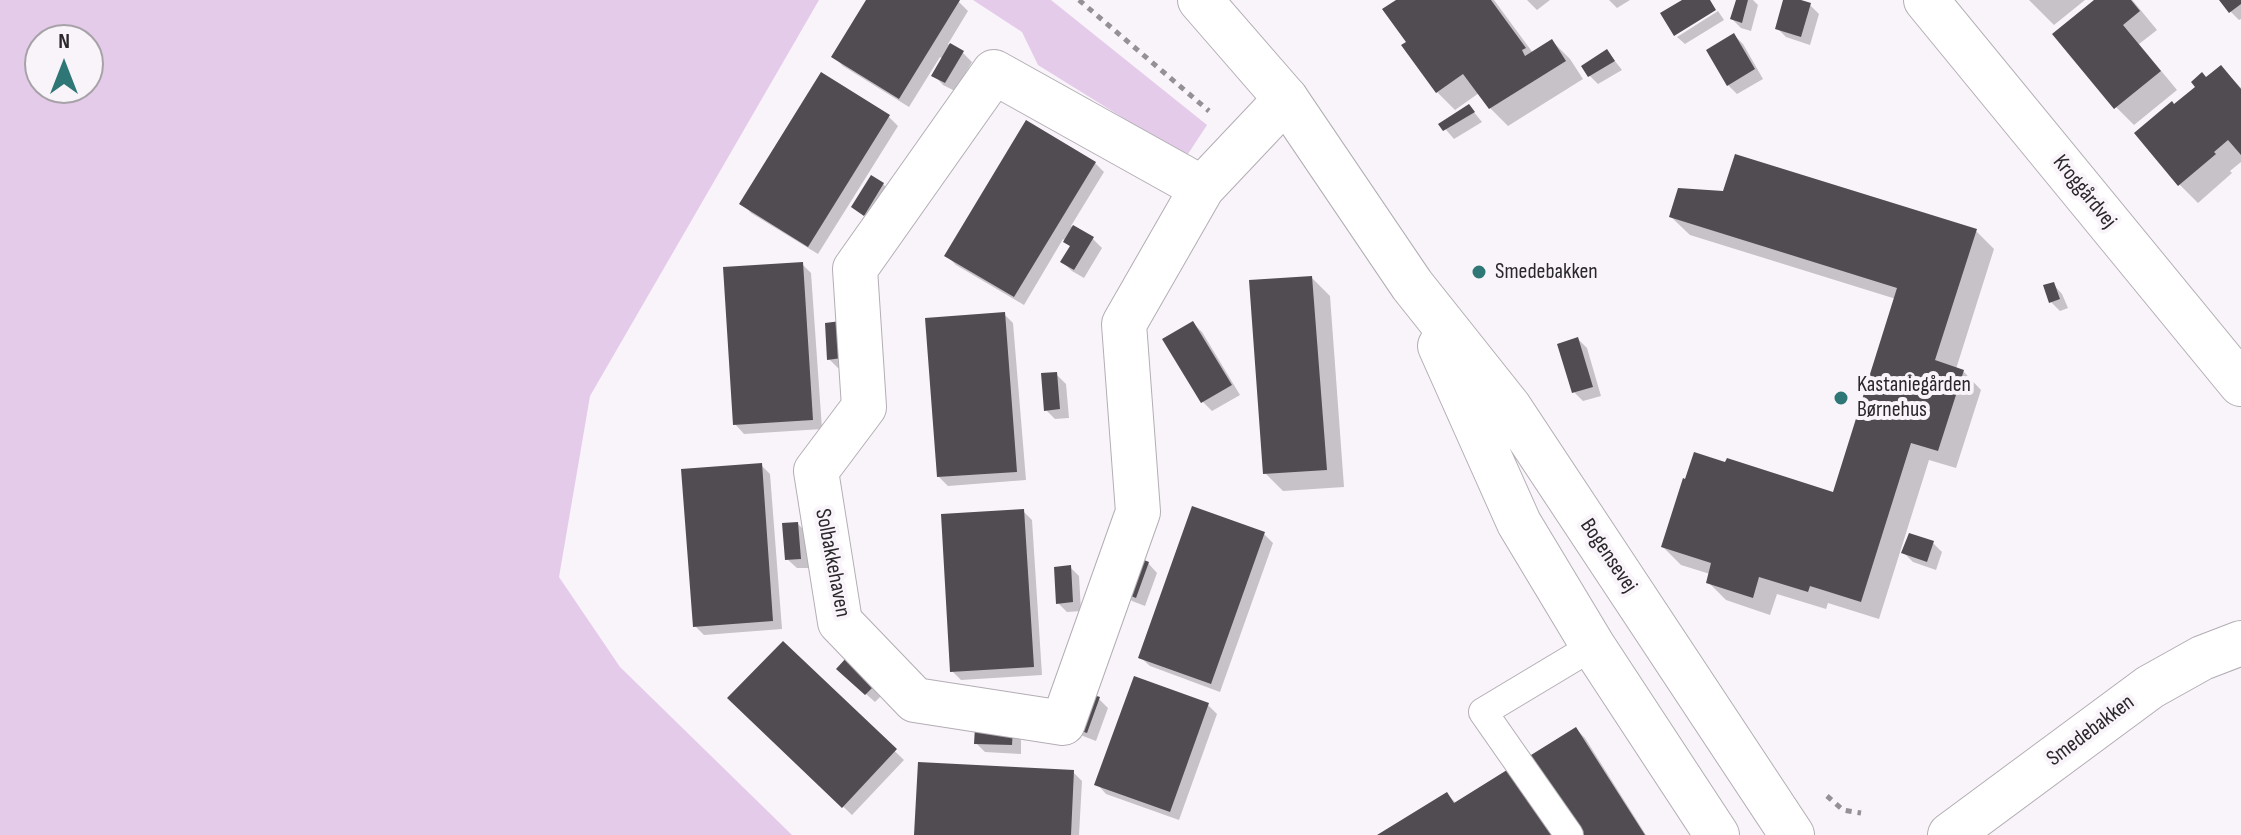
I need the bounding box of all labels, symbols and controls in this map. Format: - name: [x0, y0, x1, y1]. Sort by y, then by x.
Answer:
- north arrow: [24, 24, 104, 104]
- text: N: [58, 28, 70, 55]
- street label: Kroggårdvej: [2046, 150, 2122, 234]
- place label: Smedebakken: [1495, 259, 1598, 285]
- marker: Smedebakken: [1470, 263, 1488, 281]
- place label: Kastaniegården Børnehus: [1857, 372, 1971, 424]
- marker: Kastaniegården Børnehus: [1832, 389, 1850, 407]
- street label: Solbakkehaven: [809, 507, 855, 619]
- street label: Bogensevej: [1574, 514, 1642, 598]
- street label: Smedebakken: [2042, 690, 2140, 772]

